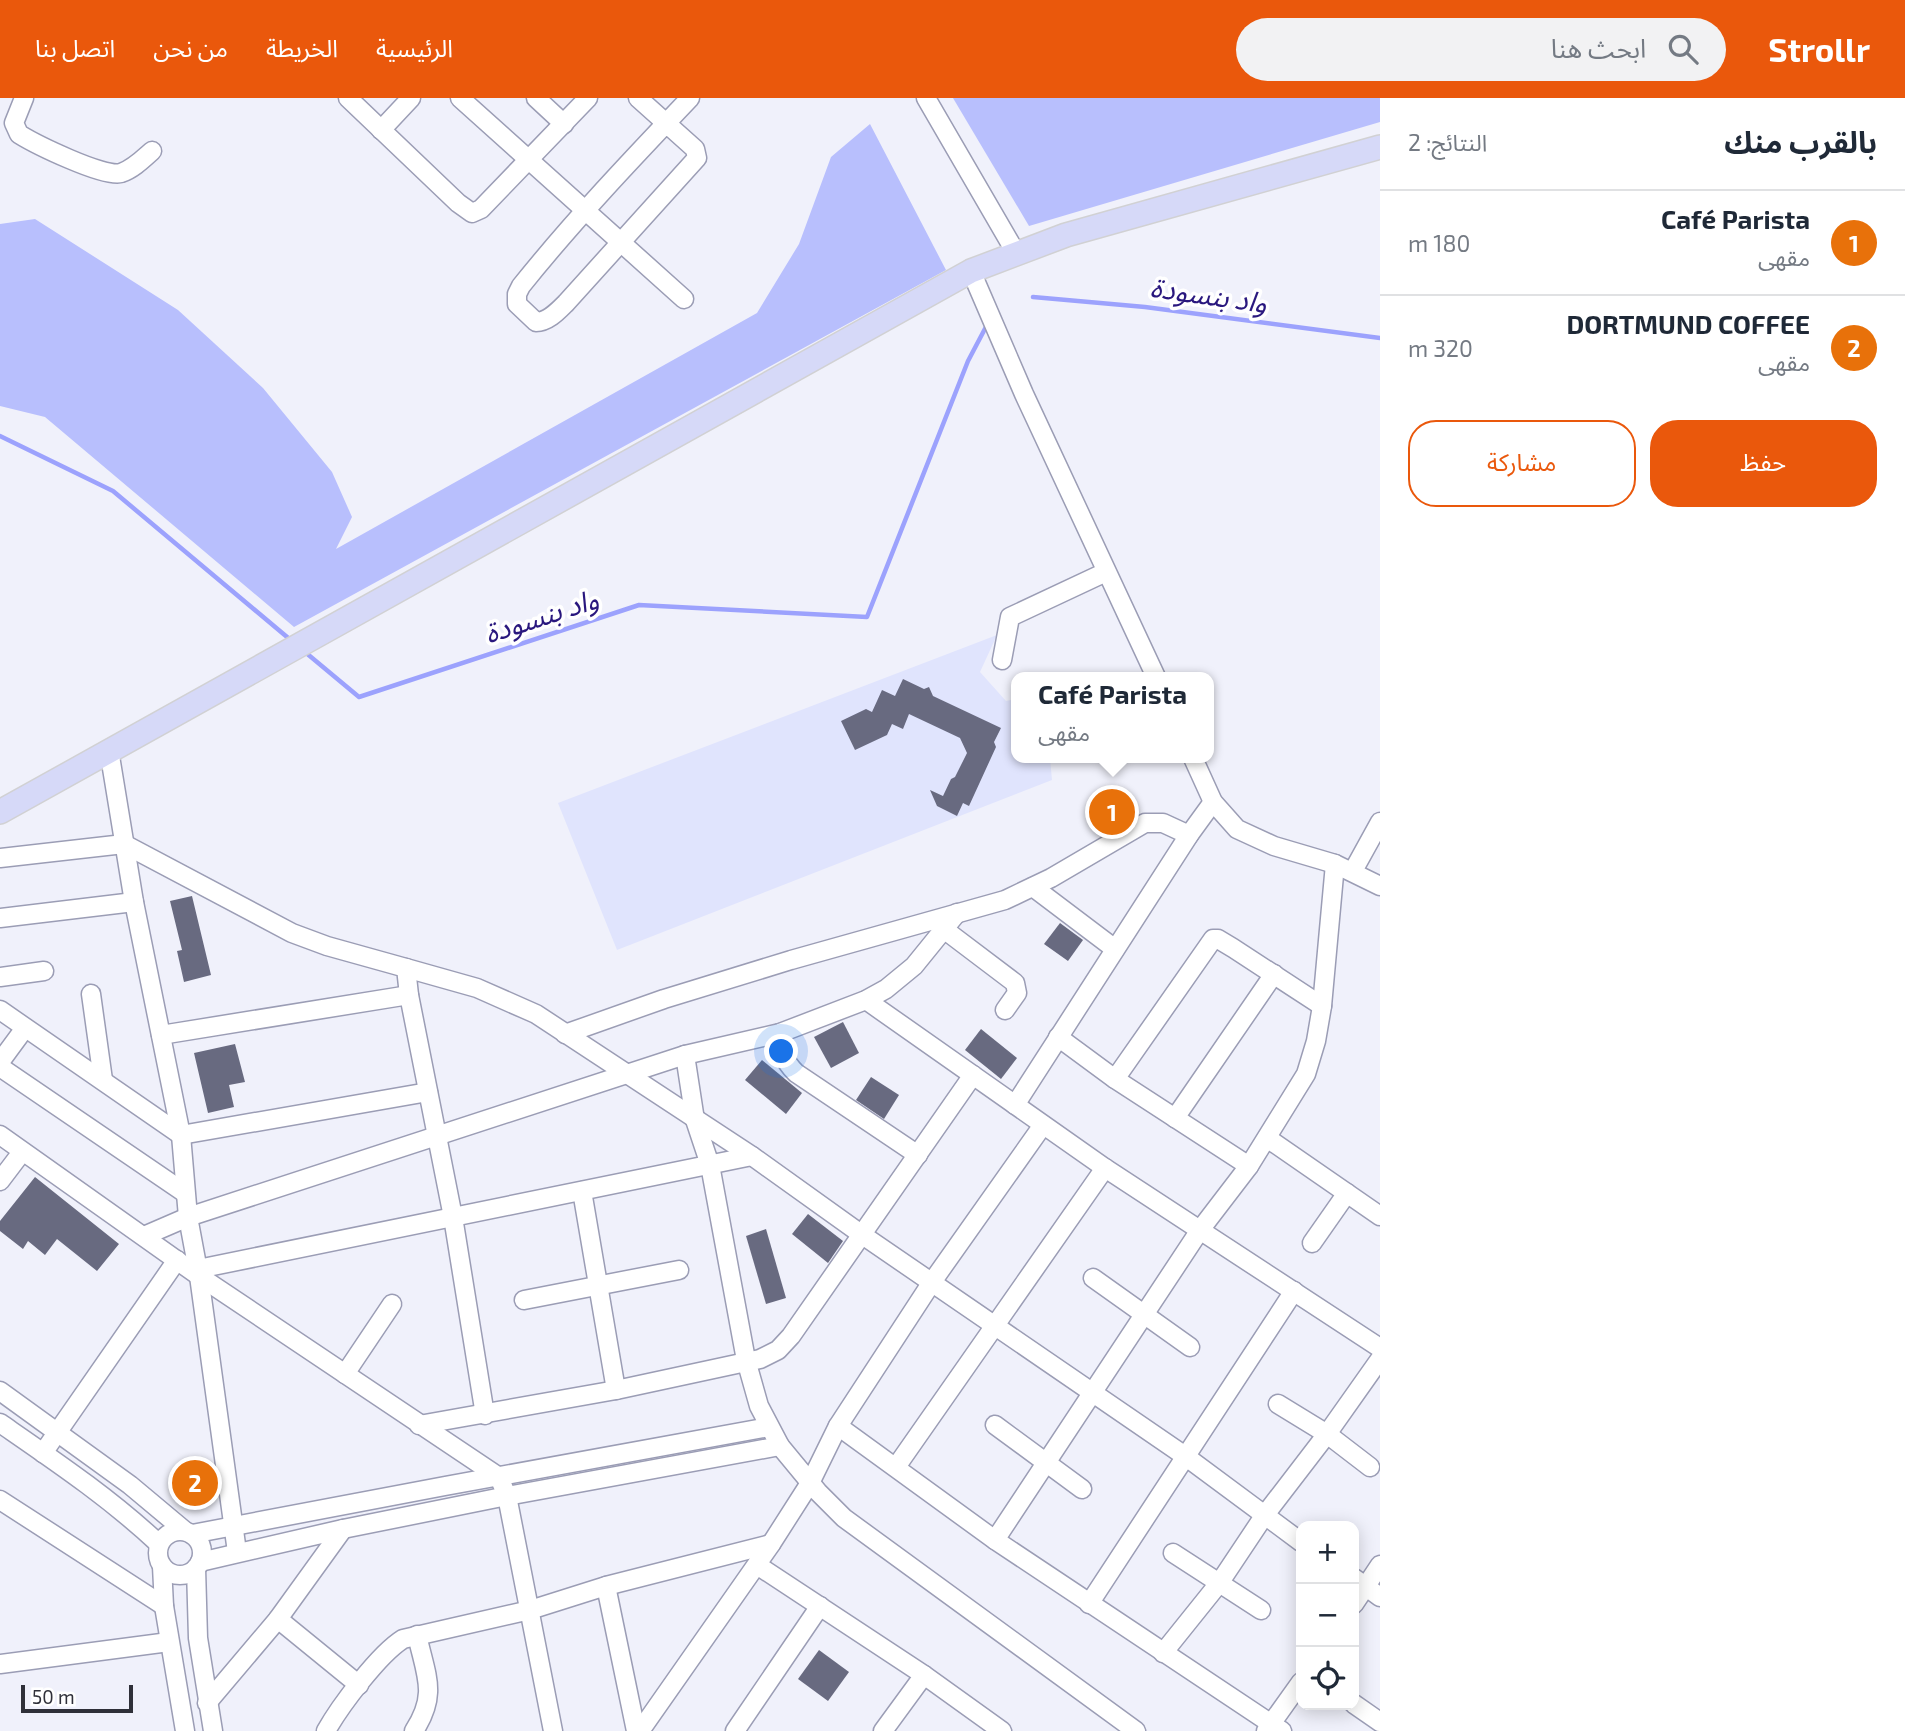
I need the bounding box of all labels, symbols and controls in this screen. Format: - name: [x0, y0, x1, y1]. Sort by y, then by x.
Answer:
- search box: [1236, 18, 1726, 81]
- text: Strollr: [1768, 29, 1870, 69]
- icon: search: [1664, 30, 1702, 68]
- text: ابحث هنا: [1551, 32, 1646, 63]
- text: اتصل بنا: [35, 33, 115, 62]
- text: من نحن: [153, 33, 228, 62]
- text: الخريطة: [266, 33, 338, 62]
- text: الرئيسية: [376, 33, 453, 62]
- text: بالقرب منك: [1724, 123, 1877, 159]
- text: النتائج: 2: [1408, 128, 1487, 156]
- text: Café Parista: [1661, 203, 1810, 234]
- text: 180 m: [1408, 229, 1470, 257]
- text: 1: [1849, 229, 1859, 257]
- text: مقهى: [1758, 243, 1810, 271]
- water label: واد بنسودة: [1148, 269, 1270, 320]
- text: DORTMUND COFFEE: [1566, 308, 1810, 339]
- text: 320 m: [1408, 334, 1473, 362]
- text: 2: [1847, 334, 1861, 362]
- text: مقهى: [1758, 348, 1810, 376]
- button: مشاركة: [1408, 420, 1636, 507]
- button: حفظ: [1650, 420, 1877, 507]
- water label: واد بنسودة: [480, 581, 603, 650]
- popup: [1011, 672, 1214, 763]
- text: Café Parista: [1038, 678, 1187, 709]
- text: مقهى: [1038, 718, 1090, 746]
- pin: 1: [1089, 786, 1135, 838]
- your location: [764, 1034, 798, 1068]
- pin: 2: [172, 1457, 218, 1509]
- map controls: [1296, 1521, 1359, 1710]
- button: +: [1296, 1521, 1359, 1584]
- button: −: [1296, 1584, 1359, 1647]
- button: locate: [1296, 1647, 1359, 1710]
- scale bar: [21, 1682, 133, 1714]
- text: 50 m: [32, 1685, 75, 1708]

